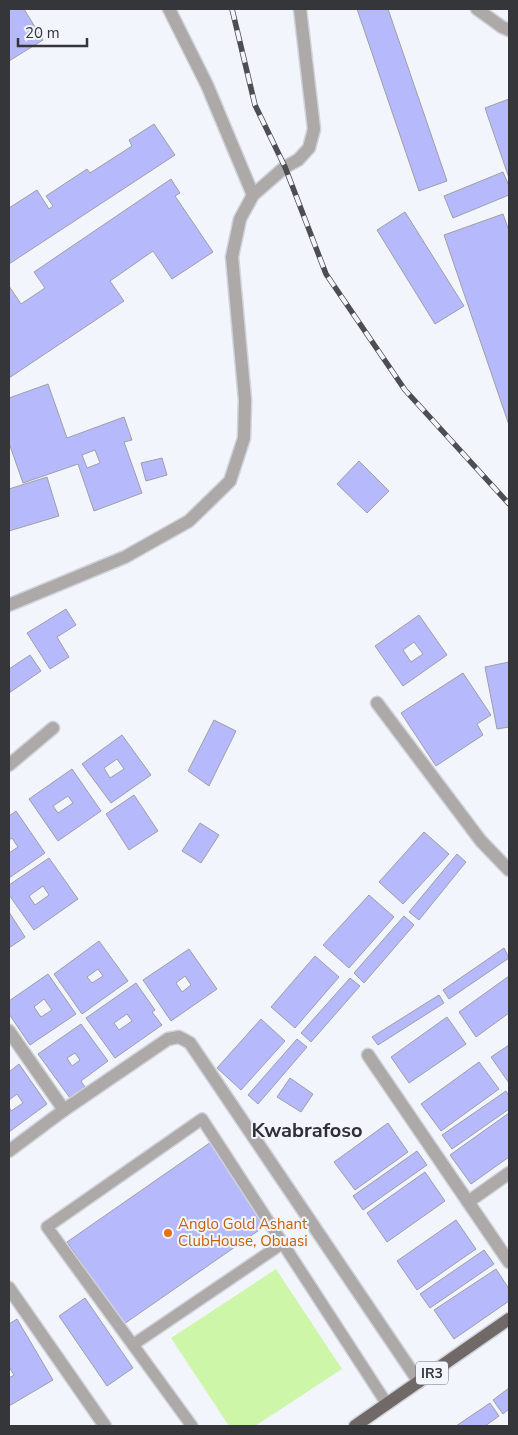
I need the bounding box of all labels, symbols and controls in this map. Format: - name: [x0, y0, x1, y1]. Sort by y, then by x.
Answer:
- scale bar: [18, 15, 86, 47]
- text: 20 m: [25, 23, 60, 43]
- district label: Kwabrafoso: [252, 1117, 362, 1144]
- place label: Anglo Gold Ashant ClubHouse, Obuasi: [178, 1214, 308, 1251]
- marker: Anglo Gold Ashant ClubHouse, Obuasi: [162, 1227, 174, 1239]
- road number: IR3: [416, 1362, 448, 1385]

